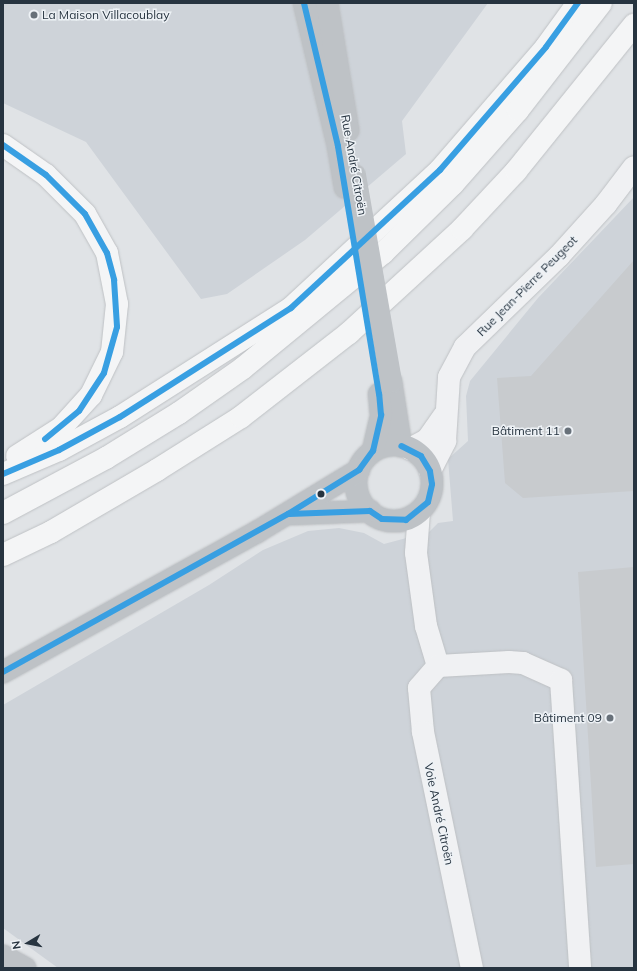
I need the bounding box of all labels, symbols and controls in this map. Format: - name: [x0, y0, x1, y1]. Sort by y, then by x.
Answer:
- place label: La Maison Villacoublay: [42, 8, 169, 22]
- marker: La Maison Villacoublay: [29, 10, 39, 20]
- street label: Rue André Citroën: [338, 114, 370, 216]
- street label: Rue Jean-Pierre Peugeot: [474, 233, 580, 339]
- place label: Bâtiment 11: [492, 424, 560, 438]
- marker: Bâtiment 11: [563, 426, 573, 436]
- unlabelled marker: [316, 489, 326, 499]
- place label: Bâtiment 09: [534, 711, 602, 725]
- marker: Bâtiment 09: [605, 713, 615, 723]
- street label: Voie André Citroën: [421, 762, 457, 866]
- north arrow: [8, 923, 48, 963]
- text: N: [9, 940, 24, 950]

